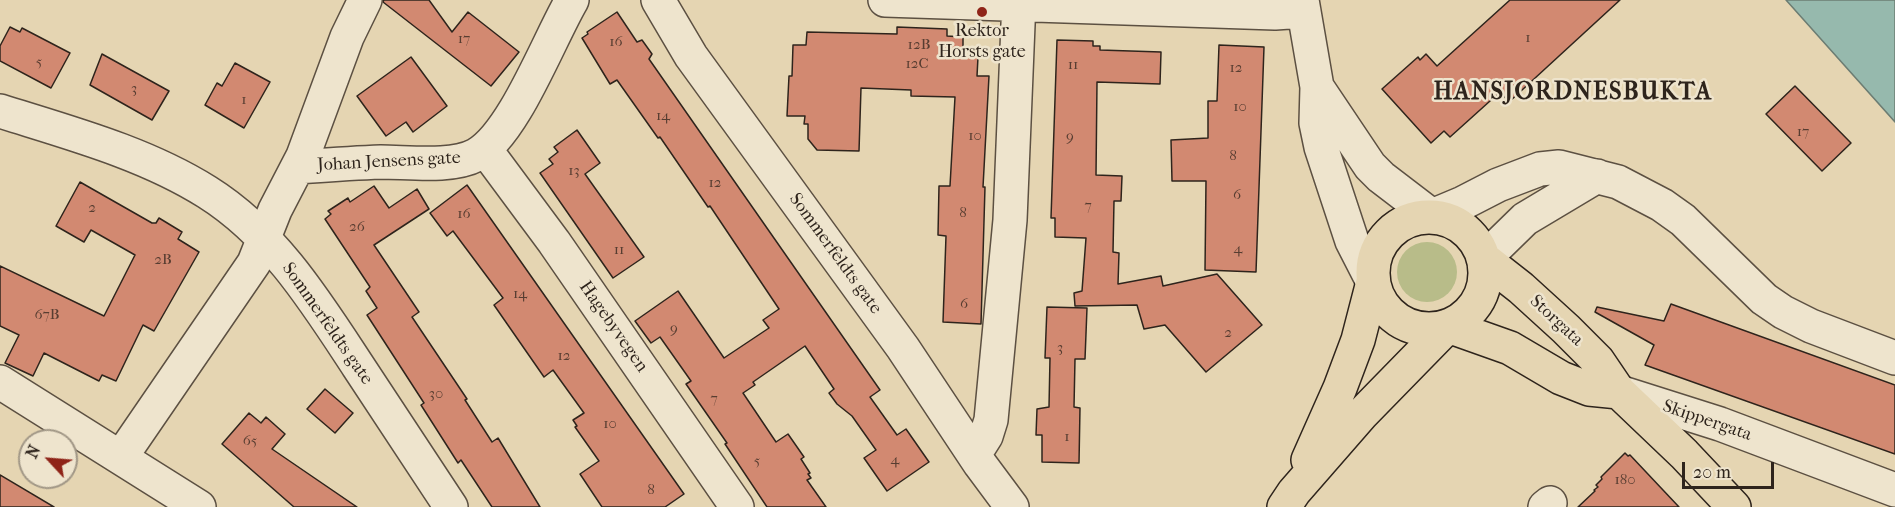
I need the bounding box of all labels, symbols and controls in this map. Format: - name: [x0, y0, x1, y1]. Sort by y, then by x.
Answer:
- marker: Rektor Horsts gate: [975, 5, 989, 19]
- place label: Rektor Horsts gate: [938, 21, 1026, 63]
- house number: 1: [1525, 29, 1531, 47]
- house number: 17: [458, 30, 470, 48]
- house number: 16: [609, 33, 623, 51]
- house number: 12B: [908, 36, 930, 54]
- house number: 5: [36, 53, 42, 71]
- house number: 12C: [905, 55, 929, 73]
- house number: 11: [1068, 56, 1078, 74]
- house number: 12: [1229, 59, 1243, 77]
- district label: HANSJORDNESBUKTA: [1433, 79, 1713, 107]
- house number: 3: [131, 80, 137, 98]
- house number: 1: [241, 91, 247, 109]
- house number: 10: [1233, 98, 1247, 116]
- house number: 14: [656, 107, 670, 125]
- house number: 17: [1797, 123, 1809, 141]
- house number: 10: [968, 127, 982, 145]
- house number: 9: [1066, 128, 1074, 146]
- street label: Johan Jensens gate: [317, 147, 461, 177]
- house number: 8: [1229, 147, 1237, 165]
- house number: 13: [568, 162, 580, 180]
- house number: 12: [708, 174, 722, 192]
- house number: 6: [1233, 186, 1241, 204]
- street label: Sommerfeldts gate: [784, 189, 886, 319]
- house number: 7: [1084, 197, 1092, 215]
- house number: 2: [88, 199, 96, 217]
- house number: 8: [959, 204, 967, 222]
- house number: 16: [457, 205, 471, 223]
- house number: 26: [349, 218, 365, 236]
- house number: 4: [1234, 240, 1242, 258]
- house number: 11: [614, 241, 624, 259]
- house number: 2B: [154, 251, 172, 269]
- street label: Sommerfeldts gate: [277, 259, 377, 389]
- street label: Hagebyvegen: [574, 277, 652, 377]
- house number: 14: [513, 285, 527, 303]
- street label: Storgata: [1525, 291, 1587, 351]
- house number: 6: [960, 295, 968, 313]
- house number: 67B: [34, 306, 60, 324]
- house number: 9: [670, 320, 678, 338]
- house number: 2: [1224, 324, 1232, 342]
- house number: 3: [1057, 339, 1063, 357]
- house number: 12: [557, 347, 571, 365]
- house number: 30: [429, 385, 443, 403]
- house number: 7: [710, 390, 718, 408]
- street label: Skippergata: [1660, 396, 1754, 446]
- house number: 10: [603, 415, 617, 433]
- house number: 1: [1064, 428, 1070, 446]
- north arrow: [18, 429, 78, 489]
- house number: 65: [243, 432, 257, 450]
- text: N: [22, 442, 44, 461]
- scale bar: [1685, 450, 1776, 488]
- house number: 4: [891, 451, 899, 469]
- house number: 5: [754, 452, 760, 470]
- text: 20 m: [1693, 462, 1731, 483]
- house number: 180: [1614, 471, 1636, 489]
- house number: 8: [647, 481, 655, 499]

